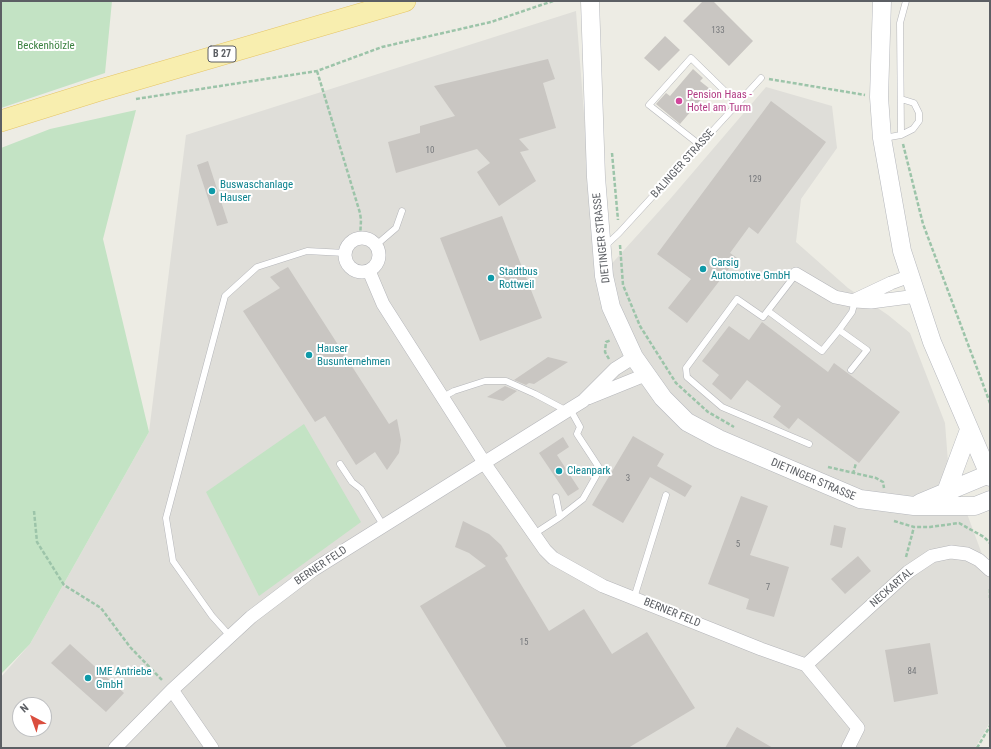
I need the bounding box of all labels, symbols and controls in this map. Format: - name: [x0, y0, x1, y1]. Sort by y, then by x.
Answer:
- house number: 133: [711, 26, 725, 36]
- park label: Beckenhölzle: [17, 39, 75, 53]
- road number: B 27: [208, 46, 236, 62]
- place label: Pension Haas - Hotel am Turm: [687, 88, 752, 114]
- marker: Pension Haas - Hotel am Turm: [674, 96, 684, 106]
- street label: BALINGER STRASSE: [649, 127, 717, 201]
- house number: 10: [426, 146, 434, 156]
- house number: 129: [748, 175, 762, 185]
- place label: Buswaschanlage Hauser: [220, 178, 293, 204]
- marker: Buswaschanlage Hauser: [207, 186, 217, 196]
- street label: DIETINGER STRASSE: [591, 192, 613, 284]
- place label: Carsig Automotive GmbH: [711, 256, 790, 282]
- marker: Carsig Automotive GmbH: [698, 264, 708, 274]
- place label: Stadtbus Rottweil: [499, 265, 538, 291]
- marker: Stadtbus Rottweil: [486, 273, 496, 283]
- place label: Hauser Busunternehmen: [317, 342, 390, 368]
- marker: Hauser Busunternehmen: [304, 350, 314, 360]
- street label: DIETINGER STRASSE: [769, 456, 857, 504]
- place label: Cleanpark: [567, 464, 611, 478]
- marker: Cleanpark: [554, 466, 564, 476]
- house number: 3: [626, 474, 630, 484]
- house number: 5: [736, 540, 740, 550]
- street label: BERNER FELD: [292, 544, 350, 588]
- street label: NECKARTAL: [868, 566, 916, 610]
- house number: 7: [766, 583, 770, 593]
- street label: BERNER FELD: [642, 596, 702, 630]
- house number: 15: [520, 638, 528, 648]
- place label: IME Antriebe GmbH: [96, 665, 152, 691]
- house number: 84: [908, 667, 916, 677]
- marker: IME Antriebe GmbH: [83, 673, 93, 683]
- north arrow: [12, 697, 52, 737]
- text: N: [18, 701, 31, 715]

